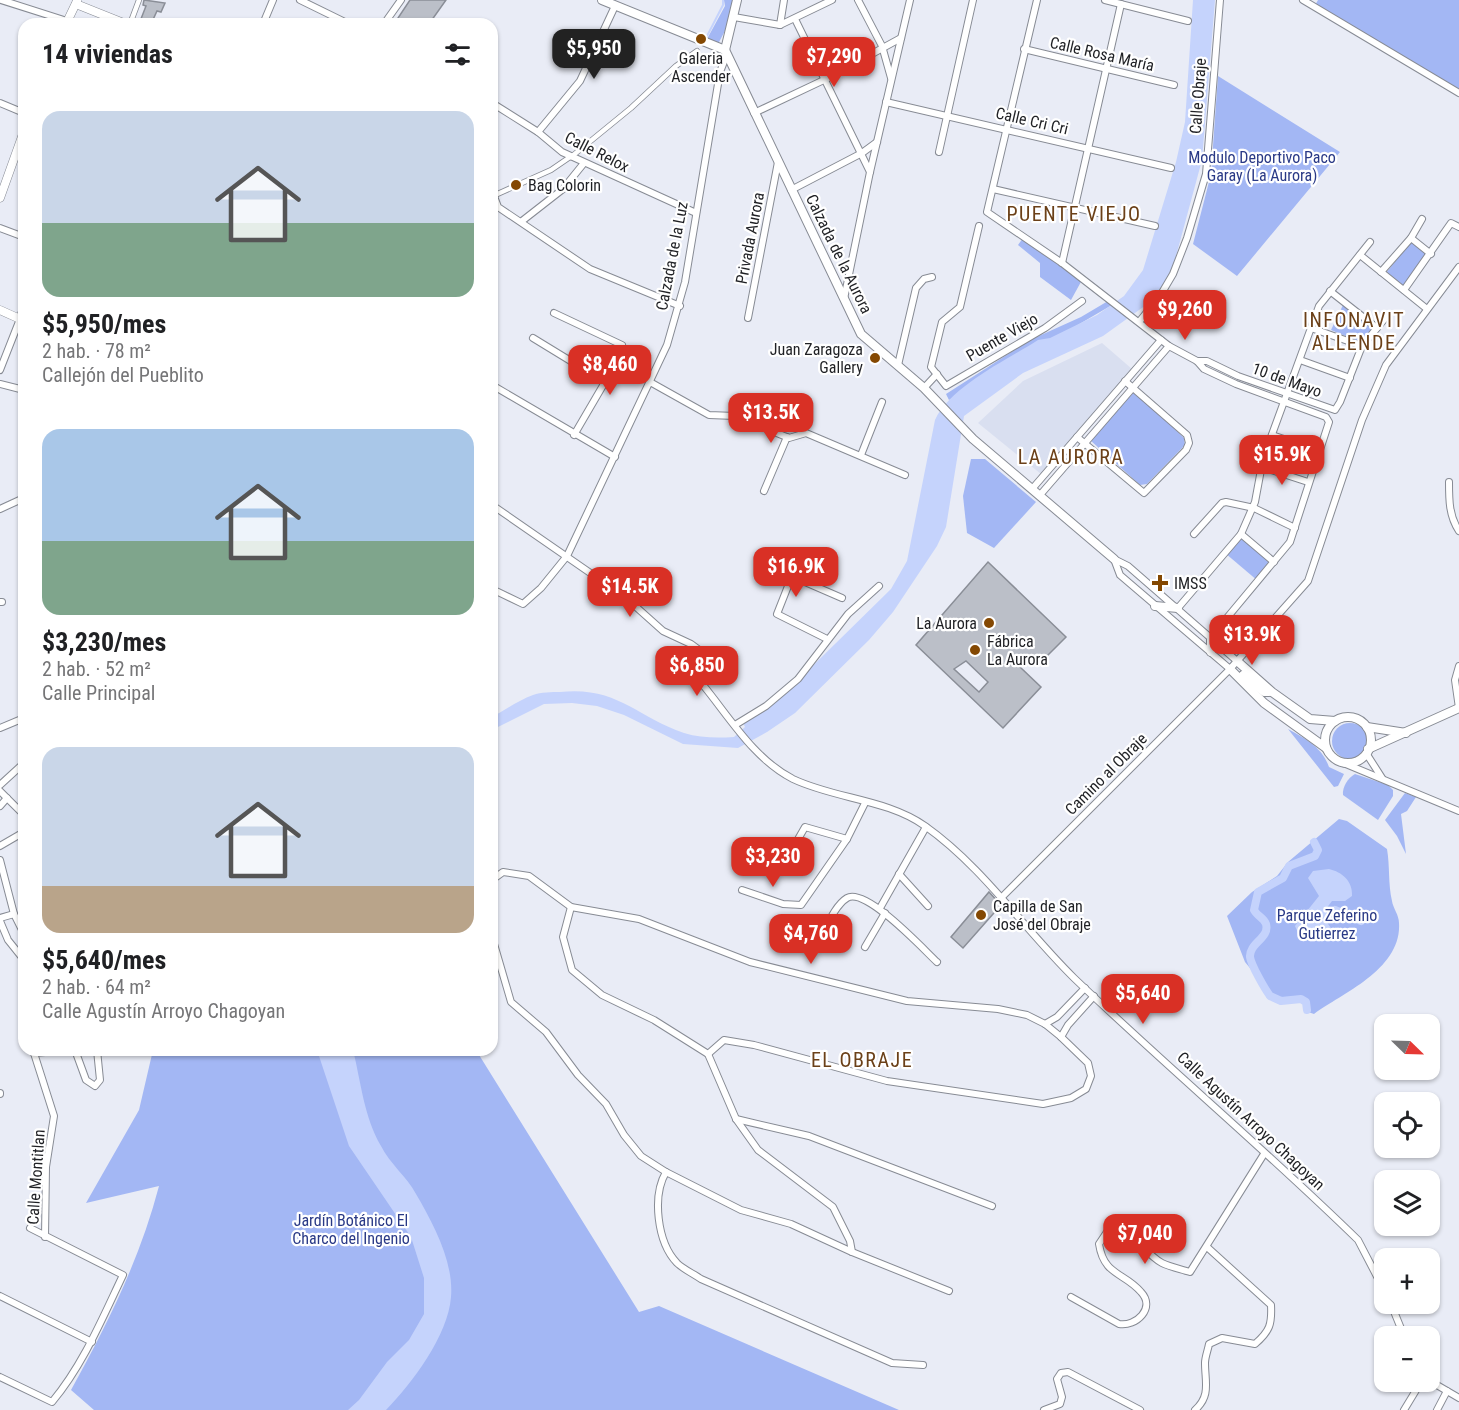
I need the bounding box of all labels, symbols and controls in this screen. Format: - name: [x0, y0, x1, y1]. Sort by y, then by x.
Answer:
- pin: $5,950: [545, 29, 643, 80]
- marker: Galeria Ascender: [694, 32, 708, 46]
- street label: Calle Rosa María: [1048, 33, 1156, 75]
- text: $5,950: [566, 36, 622, 60]
- pin: $7,290: [785, 37, 883, 88]
- icon: filters: [441, 38, 474, 71]
- text: 14 viviendas: [42, 39, 173, 69]
- text: $7,290: [806, 44, 862, 68]
- place label: Galeria Ascender: [671, 49, 731, 86]
- street label: Calle Obraje: [1186, 57, 1210, 135]
- street label: Calle Cri Cri: [994, 103, 1070, 139]
- street label: Calle Relox: [562, 128, 632, 176]
- park label: Modulo Deportivo Paco Garay (La Aurora): [1188, 148, 1336, 185]
- icon: home: [204, 150, 312, 258]
- place label: Bag Colorin: [528, 176, 601, 195]
- marker: Bag Colorin: [509, 178, 523, 192]
- street label: Privada Aurora: [732, 191, 768, 285]
- street label: Calzada de la Aurora: [802, 191, 876, 317]
- street label: Calzada de la Luz: [652, 200, 692, 312]
- district label: PUENTE VIEJO: [1006, 202, 1142, 226]
- pin: $9,260: [1136, 290, 1234, 341]
- text: $9,260: [1157, 297, 1213, 321]
- district label: INFONAVIT ALLENDE: [1303, 308, 1405, 355]
- text: $5,950/mes: [42, 309, 166, 339]
- street label: Puente Viejo: [963, 309, 1041, 365]
- text: 2 hab. · 78 m²: [42, 339, 151, 363]
- place label: Juan Zaragoza Gallery: [770, 340, 863, 377]
- pin: $8,460: [561, 345, 659, 396]
- marker: Juan Zaragoza Gallery: [868, 351, 882, 365]
- text: $8,460: [582, 352, 638, 376]
- street label: 10 de Mayo: [1250, 359, 1324, 401]
- text: Callejón del Pueblito: [42, 363, 204, 387]
- pin: $13.5K: [722, 393, 820, 444]
- text: $13.5K: [742, 400, 800, 424]
- pin: $15.9K: [1233, 435, 1331, 486]
- text: $15.9K: [1253, 442, 1311, 466]
- district label: LA AURORA: [1018, 445, 1124, 469]
- icon: home: [204, 468, 312, 576]
- pin: $16.9K: [747, 547, 845, 598]
- text: $16.9K: [767, 554, 825, 578]
- pin: $14.5K: [581, 567, 679, 618]
- text: $14.5K: [601, 574, 659, 598]
- marker: IMSS: [1151, 574, 1169, 592]
- place label: IMSS: [1174, 574, 1207, 593]
- place label: La Aurora: [916, 614, 977, 633]
- pin: $13.9K: [1203, 615, 1301, 666]
- marker: La Aurora: [982, 616, 996, 630]
- text: $13.9K: [1223, 622, 1281, 646]
- text: $3,230/mes: [42, 627, 166, 657]
- place label: Fábrica La Aurora: [987, 632, 1048, 669]
- marker: Fábrica La Aurora: [968, 643, 982, 657]
- pin: $6,850: [648, 646, 746, 697]
- text: $6,850: [669, 653, 725, 677]
- text: 2 hab. · 52 m²: [42, 657, 151, 681]
- text: Calle Principal: [42, 681, 155, 705]
- street label: Camino al Obraje: [1061, 729, 1151, 819]
- icon: home: [204, 786, 312, 894]
- pin: $3,230: [724, 837, 822, 888]
- text: $3,230: [745, 844, 801, 868]
- place label: Capilla de San José del Obraje: [993, 897, 1091, 934]
- park label: Parque Zeferino Gutierrez: [1277, 906, 1377, 943]
- marker: Capilla de San José del Obraje: [974, 908, 988, 922]
- pin: $4,760: [762, 914, 860, 965]
- text: $4,760: [783, 921, 839, 945]
- text: $5,640/mes: [42, 945, 166, 975]
- pin: $5,640: [1094, 974, 1192, 1025]
- text: 2 hab. · 64 m²: [42, 975, 151, 999]
- text: $5,640: [1115, 981, 1171, 1005]
- text: Calle Agustín Arroyo Chagoyan: [42, 999, 285, 1023]
- north arrow: [1374, 1014, 1440, 1080]
- map controls: [1374, 1014, 1440, 1392]
- district label: EL OBRAJE: [811, 1048, 913, 1072]
- street label: Calle Agustín Arroyo Chagoyan: [1173, 1048, 1329, 1194]
- button: locate: [1374, 1092, 1440, 1158]
- street label: Calle Montitlan: [23, 1129, 49, 1225]
- button: layers: [1374, 1170, 1440, 1236]
- park label: Jardín Botánico El Charco del Ingenio: [292, 1211, 410, 1248]
- pin: $7,040: [1096, 1214, 1194, 1265]
- text: $7,040: [1117, 1221, 1173, 1245]
- button: +: [1374, 1248, 1440, 1314]
- button: −: [1374, 1326, 1440, 1392]

